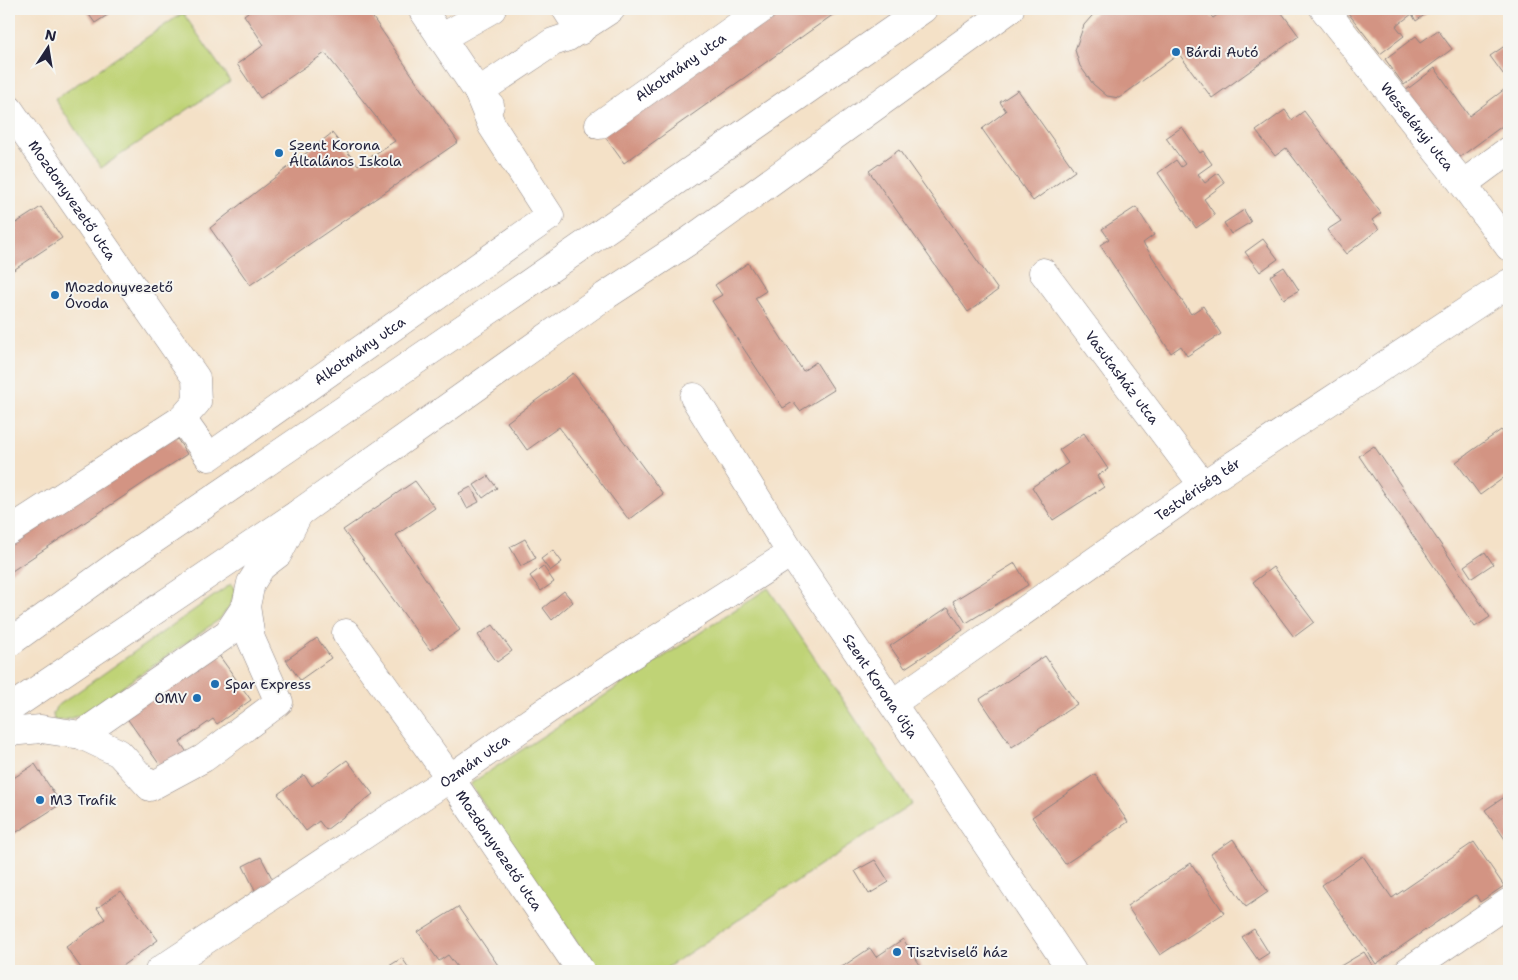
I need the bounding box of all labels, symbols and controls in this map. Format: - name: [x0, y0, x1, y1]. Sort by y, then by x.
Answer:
- north arrow: [22, 22, 72, 72]
- text: N: [43, 25, 58, 45]
- street label: Alkotmány utca: [632, 28, 730, 105]
- place label: Bárdi Autó: [1186, 43, 1258, 61]
- marker: Bárdi Autó: [1170, 46, 1182, 58]
- street label: Wesselényi utca: [1377, 79, 1458, 175]
- place label: Szent Korona Általános Iskola: [289, 136, 402, 170]
- street label: Mozdonyvezető utca: [24, 137, 120, 264]
- marker: Szent Korona Általános Iskola: [273, 147, 285, 159]
- place label: Mozdonyvezető Óvoda: [65, 278, 173, 312]
- marker: Mozdonyvezető Óvoda: [49, 289, 61, 301]
- street label: Alkotmány utca: [311, 312, 409, 389]
- street label: Vasutasház utca: [1081, 327, 1163, 428]
- street label: Testvériség tér: [1151, 454, 1244, 525]
- street label: Szent Korona útja: [839, 630, 922, 742]
- place label: Spar Express: [225, 675, 311, 693]
- marker: Spar Express: [209, 678, 221, 690]
- place label: OMV: [154, 689, 188, 707]
- marker: OMV: [191, 692, 203, 704]
- street label: Ozmán utca: [436, 730, 513, 791]
- street label: Mozdonyvezető utca: [452, 787, 547, 914]
- place label: M3 Trafik: [50, 791, 116, 809]
- marker: M3 Trafik: [34, 794, 46, 806]
- place label: Tisztviselő ház: [907, 943, 1008, 961]
- marker: Tisztviselő ház: [891, 946, 903, 958]

